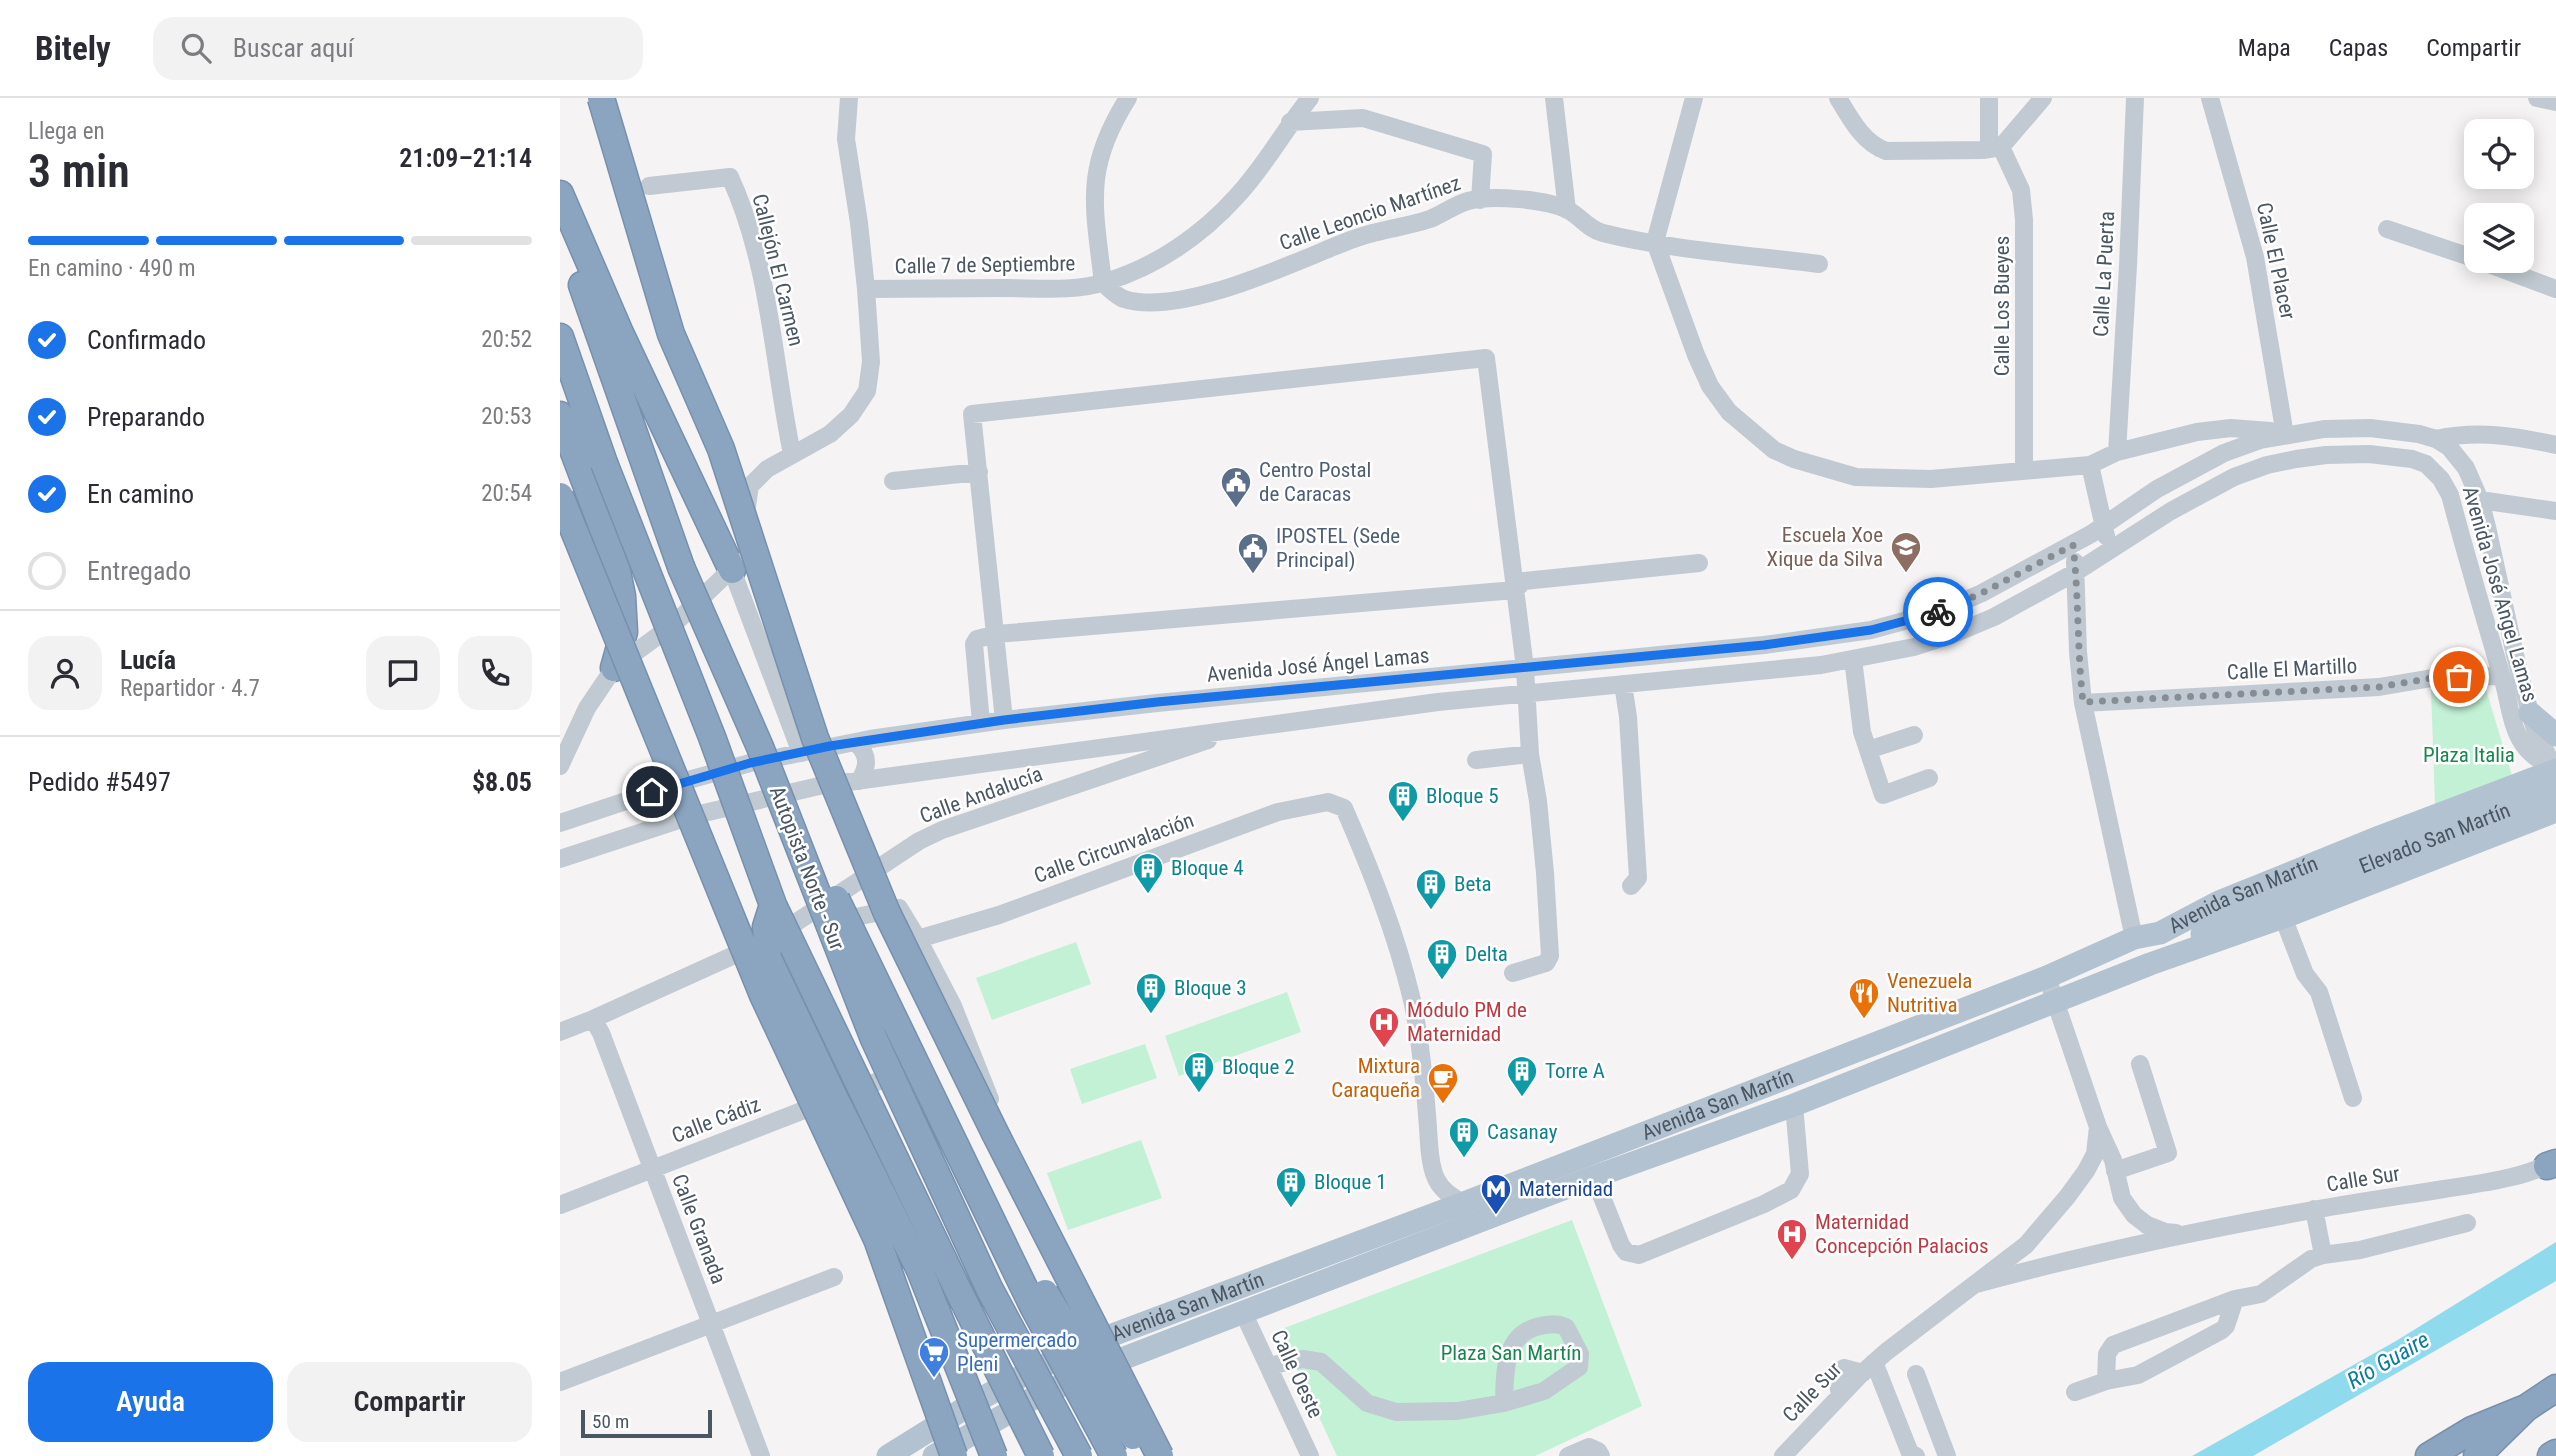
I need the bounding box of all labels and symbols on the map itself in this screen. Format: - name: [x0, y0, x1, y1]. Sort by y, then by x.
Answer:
- street label: Calle Leoncio Martínez: [1276, 171, 1464, 255]
- street label: Callejón El Carmen: [747, 191, 809, 349]
- street label: Calle El Placer: [2252, 200, 2300, 322]
- street label: Calle La Puerta: [2089, 210, 2119, 338]
- street label: Calle Los Bueyes: [1990, 236, 2014, 376]
- street label: Calle 7 de Septiembre: [894, 251, 1076, 279]
- place label: Centro Postal de Caracas: [1259, 458, 1371, 506]
- public building icon: Centro Postal de Caracas: [1219, 465, 1253, 509]
- street label: Avenida José Angel Lamas: [2458, 483, 2542, 705]
- place label: Escuela Xoe Xique da Silva: [1767, 523, 1883, 571]
- place label: IPOSTEL (Sede Principal): [1276, 524, 1400, 572]
- school or university icon: Escuela Xoe Xique da Silva: [1889, 530, 1923, 574]
- public building icon: IPOSTEL (Sede Principal): [1236, 531, 1270, 575]
- courier: [1903, 577, 1973, 647]
- street label: Avenida José Ángel Lamas: [1206, 643, 1430, 687]
- pin: [2429, 647, 2489, 707]
- street label: Calle El Martillo: [2226, 654, 2358, 684]
- park label: Plaza Italia: [2423, 743, 2515, 767]
- pin: [622, 762, 682, 822]
- street label: Calle Andalucía: [916, 762, 1046, 828]
- building icon: Bloque 5: [1386, 779, 1420, 823]
- street label: Autopista Norte - Sur: [765, 783, 849, 953]
- place label: Bloque 5: [1426, 784, 1499, 808]
- street label: Elevado San Martín: [2356, 798, 2514, 878]
- street label: Calle Circunvalación: [1031, 808, 1197, 888]
- building icon: Bloque 4: [1131, 851, 1165, 895]
- street label: Avenida San Martín: [2165, 851, 2321, 938]
- place label: Bloque 4: [1171, 856, 1244, 880]
- building icon: Beta: [1414, 867, 1448, 911]
- place label: Beta: [1454, 872, 1492, 896]
- building icon: Delta: [1425, 937, 1459, 981]
- place label: Delta: [1465, 942, 1508, 966]
- place label: Venezuela Nutritiva: [1887, 969, 1972, 1017]
- building icon: Bloque 3: [1134, 971, 1168, 1015]
- place label: Bloque 3: [1174, 976, 1247, 1000]
- restaurant icon: Venezuela Nutritiva: [1847, 976, 1881, 1020]
- place label: Módulo PM de Maternidad: [1407, 998, 1527, 1046]
- hospital icon: Módulo PM de Maternidad: [1367, 1005, 1401, 1049]
- building icon: Bloque 2: [1182, 1050, 1216, 1094]
- place label: Mixtura Caraqueña: [1331, 1054, 1420, 1102]
- building icon: Torre A: [1505, 1054, 1539, 1098]
- place label: Bloque 2: [1222, 1055, 1295, 1079]
- place label: Torre A: [1545, 1059, 1605, 1083]
- cafe icon: Mixtura Caraqueña: [1426, 1061, 1460, 1105]
- street label: Avenida San Martín: [1638, 1064, 1797, 1145]
- street label: Calle Cádiz: [668, 1092, 764, 1148]
- building icon: Casanay: [1447, 1115, 1481, 1159]
- place label: Casanay: [1487, 1120, 1558, 1144]
- street label: Calle Sur: [2325, 1161, 2401, 1197]
- building icon: Bloque 1: [1274, 1165, 1308, 1209]
- place label: Bloque 1: [1314, 1170, 1387, 1194]
- street label: Calle Granada: [667, 1171, 731, 1287]
- metro station icon: Maternidad: [1479, 1172, 1513, 1216]
- place label: Maternidad: [1519, 1177, 1613, 1201]
- place label: Maternidad Concepción Palacios: [1815, 1210, 1989, 1258]
- hospital icon: Maternidad Concepción Palacios: [1775, 1217, 1809, 1261]
- street label: Avenida San Martín: [1108, 1267, 1267, 1346]
- street label: Calle Oeste: [1266, 1326, 1328, 1422]
- water label: Río Guaire: [2342, 1326, 2434, 1395]
- place label: Supermercado Pleni: [957, 1328, 1077, 1376]
- supermarket icon: Supermercado Pleni: [917, 1335, 951, 1379]
- park label: Plaza San Martín: [1441, 1341, 1581, 1365]
- street label: Calle Sur: [1778, 1357, 1846, 1427]
- scale bar: [581, 1407, 712, 1439]

